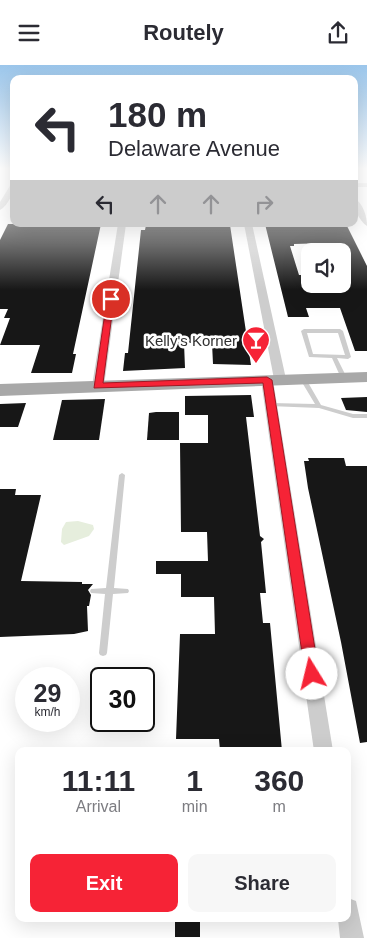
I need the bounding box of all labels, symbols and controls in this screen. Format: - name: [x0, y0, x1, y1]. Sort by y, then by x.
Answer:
- icon: menu: [15, 19, 43, 47]
- icon: share: [324, 19, 352, 47]
- text: Routely: [143, 20, 224, 45]
- icon: left: [25, 95, 90, 160]
- text: 180 m: [108, 95, 207, 134]
- text: Delaware Avenue: [108, 136, 280, 161]
- icon: left: [91, 190, 119, 218]
- icon: ahead: [144, 190, 172, 218]
- icon: ahead: [197, 190, 225, 218]
- icon: right: [250, 190, 278, 218]
- map controls: [301, 243, 351, 293]
- button: sound: [301, 243, 351, 293]
- pin: [90, 278, 132, 320]
- icon: arrive: [97, 285, 125, 313]
- bar icon: Kelly's Korner: [241, 325, 271, 364]
- place label: Kelly's Korner: [145, 332, 237, 349]
- position arrow: [285, 647, 337, 699]
- speed limit sign: 30: [90, 667, 155, 732]
- text: 29: [34, 679, 61, 707]
- text: km/h: [34, 705, 61, 719]
- text: 11:11: [62, 764, 135, 797]
- text: 1: [186, 764, 203, 797]
- text: 360: [254, 764, 304, 797]
- text: Arrival: [76, 798, 121, 815]
- text: min: [182, 798, 208, 815]
- text: m: [273, 798, 286, 815]
- button: Exit: [30, 854, 178, 912]
- button: Share: [188, 854, 336, 912]

